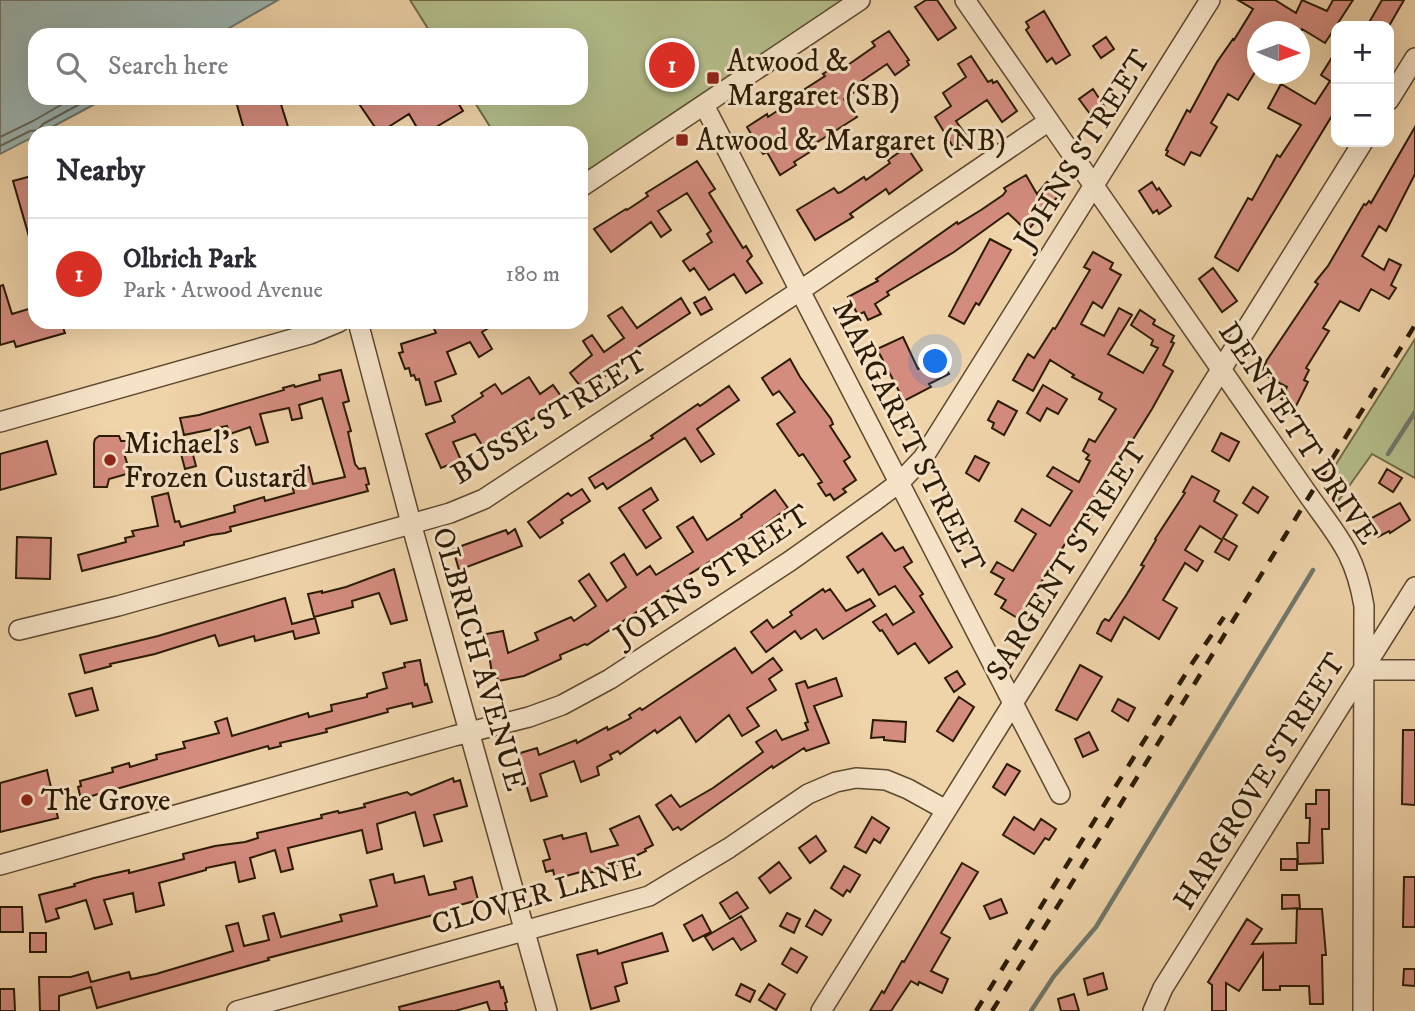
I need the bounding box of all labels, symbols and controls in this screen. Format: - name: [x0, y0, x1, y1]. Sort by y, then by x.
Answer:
- north arrow: [1247, 21, 1310, 84]
- map controls: [1331, 21, 1394, 147]
- button: +: [1331, 21, 1394, 84]
- search box: [28, 28, 588, 105]
- pin: 1: [649, 39, 695, 91]
- street label: JOHNS STREET: [1006, 43, 1160, 259]
- place label: Atwood & Margaret (SB): [727, 44, 900, 115]
- icon: search: [52, 48, 90, 86]
- text: Search here: [108, 50, 228, 83]
- marker: Atwood & Margaret (SB): [705, 70, 721, 86]
- button: −: [1331, 84, 1394, 147]
- place label: Atwood & Margaret (NB): [696, 123, 1006, 160]
- marker: Atwood & Margaret (NB): [674, 132, 690, 148]
- text: Nearby: [56, 153, 145, 190]
- text: Olbrich Park: [123, 243, 256, 276]
- text: 1: [75, 260, 83, 289]
- text: 180 m: [505, 260, 560, 289]
- text: Park · Atwood Avenue: [123, 276, 323, 305]
- street label: MARGARET STREET: [823, 294, 992, 579]
- street label: DENNETT DRIVE: [1210, 315, 1386, 552]
- street label: BUSSE STREET: [445, 343, 655, 494]
- your location: [918, 344, 952, 378]
- place label: Michael's Frozen Custard: [124, 426, 307, 497]
- street label: SARGENT STREET: [979, 436, 1156, 688]
- marker: Michael's Frozen Custard: [102, 452, 118, 468]
- street label: JOHNS STREET: [605, 497, 818, 657]
- street label: OLBRICH AVENUE: [423, 523, 534, 795]
- street label: HARGROVE STREET: [1166, 646, 1354, 917]
- place label: The Grove: [41, 783, 171, 820]
- marker: The Grove: [19, 792, 35, 808]
- street label: CLOVER LANE: [427, 849, 645, 944]

